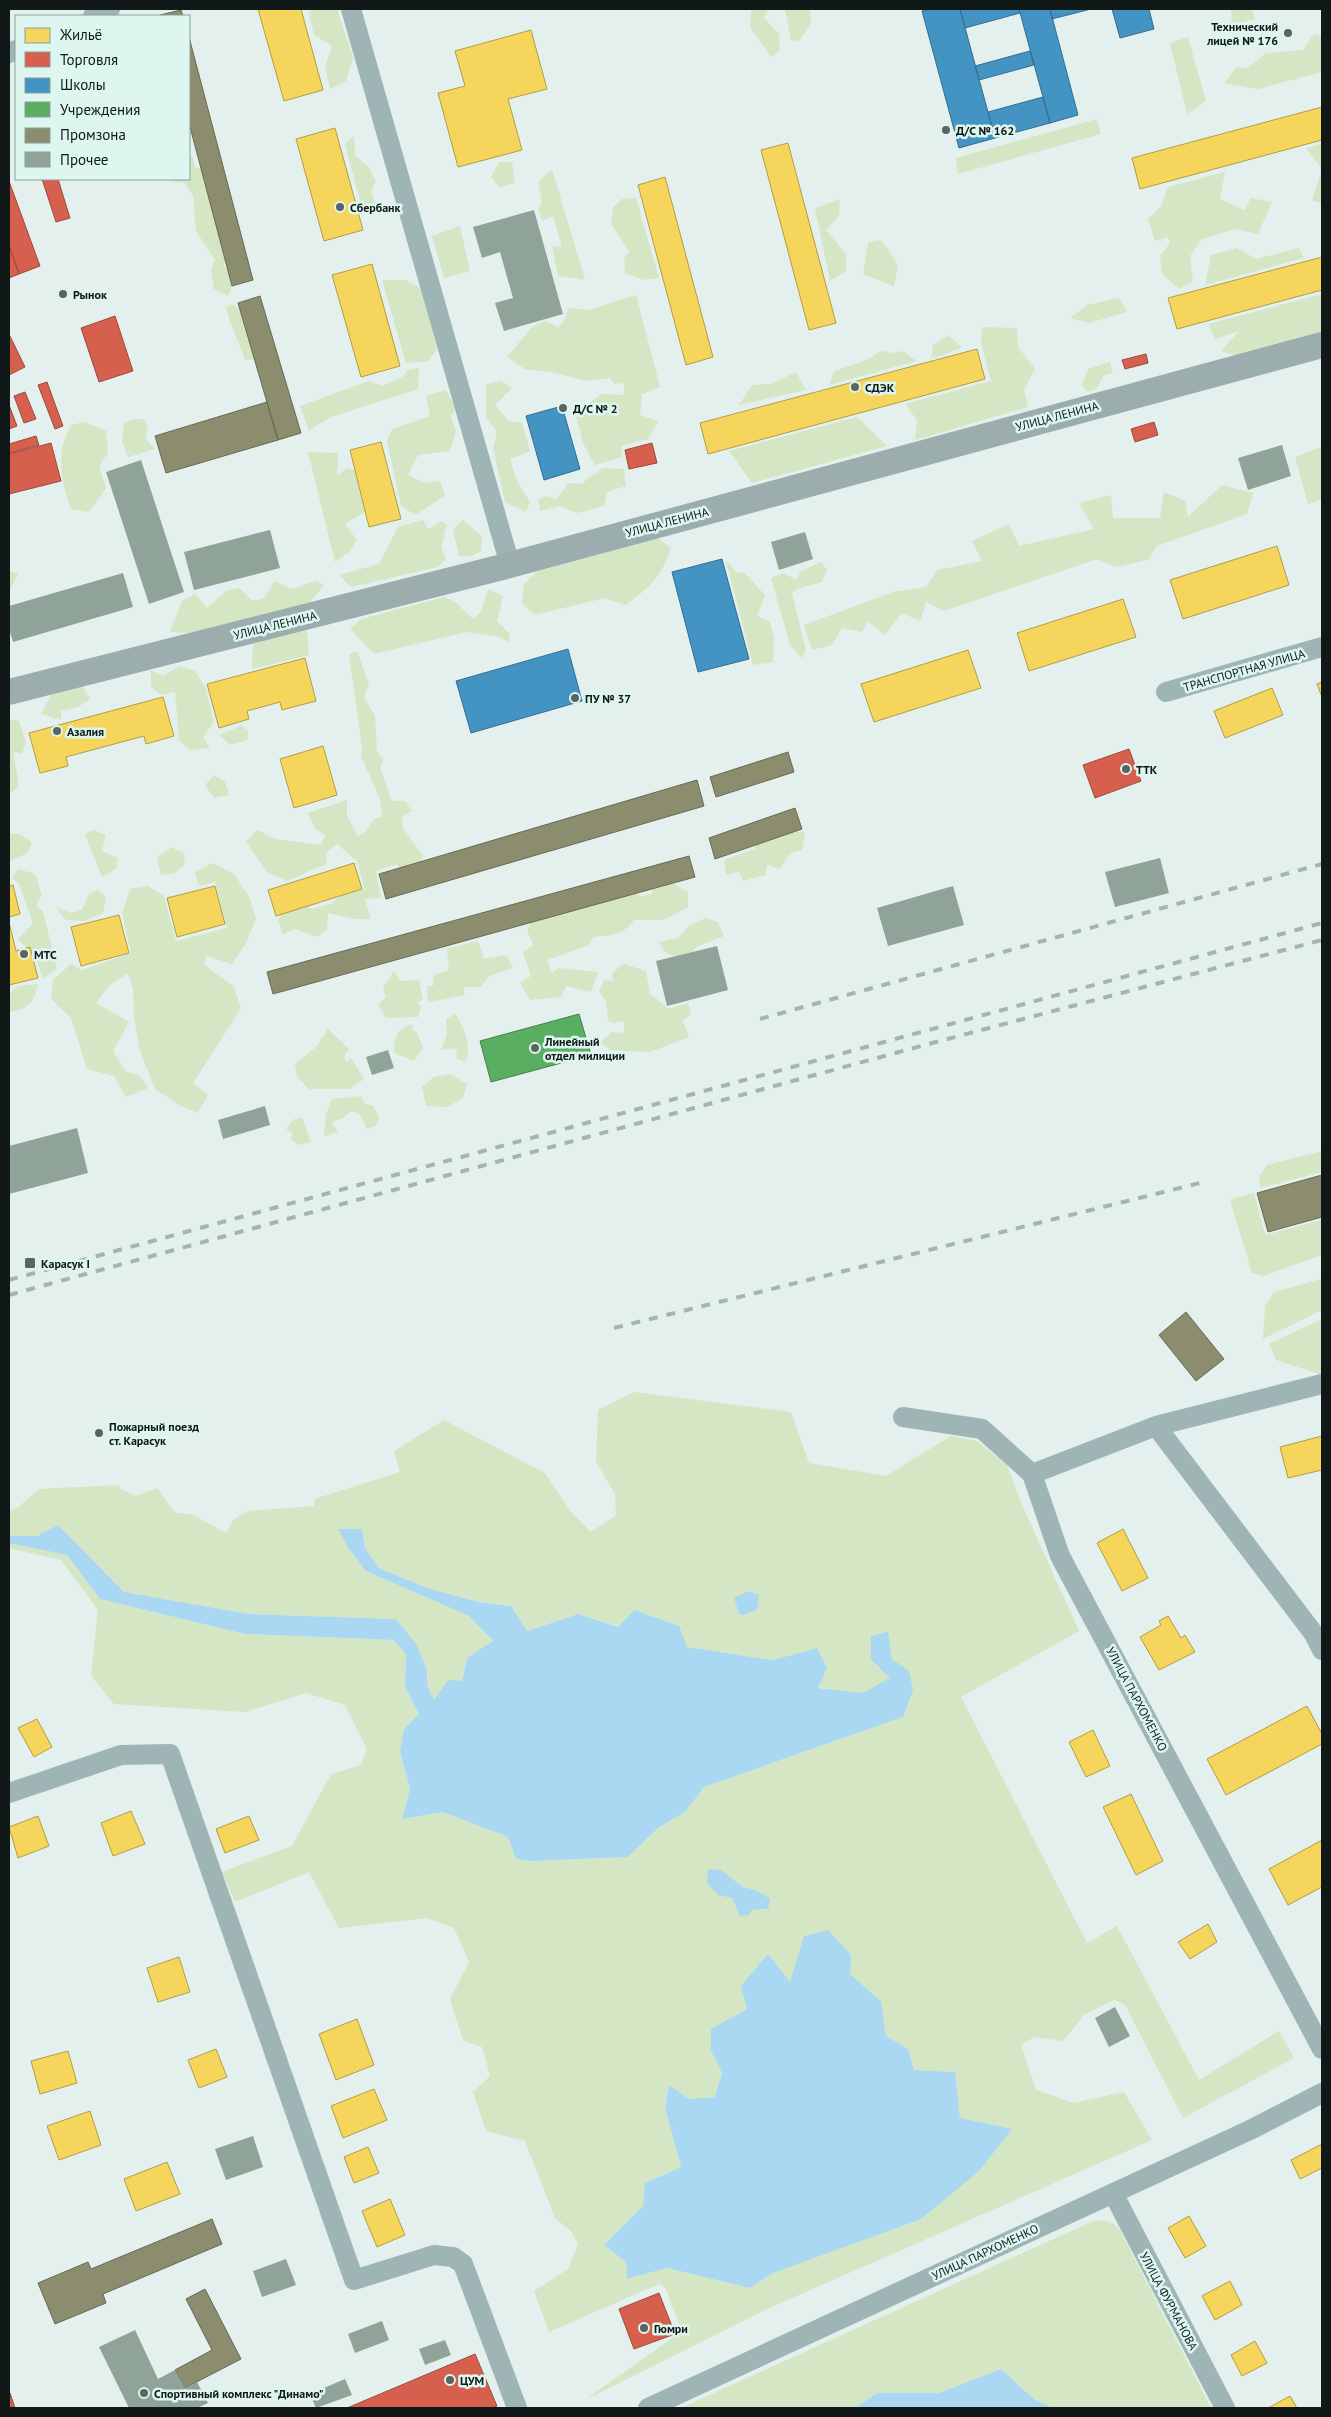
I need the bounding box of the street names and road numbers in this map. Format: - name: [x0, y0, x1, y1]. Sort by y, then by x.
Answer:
- street label: УЛИЦА ЛЕНИНА: [1014, 398, 1100, 434]
- street label: УЛИЦА ЛЕНИНА: [624, 504, 710, 540]
- street label: УЛИЦА ЛЕНИНА: [232, 607, 318, 643]
- street label: ТРАНСПОРТНАЯ УЛИЦА: [1181, 645, 1307, 695]
- street label: УЛИЦА ПАРХОМЕНКО: [1103, 1644, 1171, 1754]
- street label: УЛИЦА ПАРХОМЕНКО: [929, 2221, 1041, 2283]
- street label: УЛИЦА ФУРМАНОВА: [1137, 2249, 1201, 2353]

